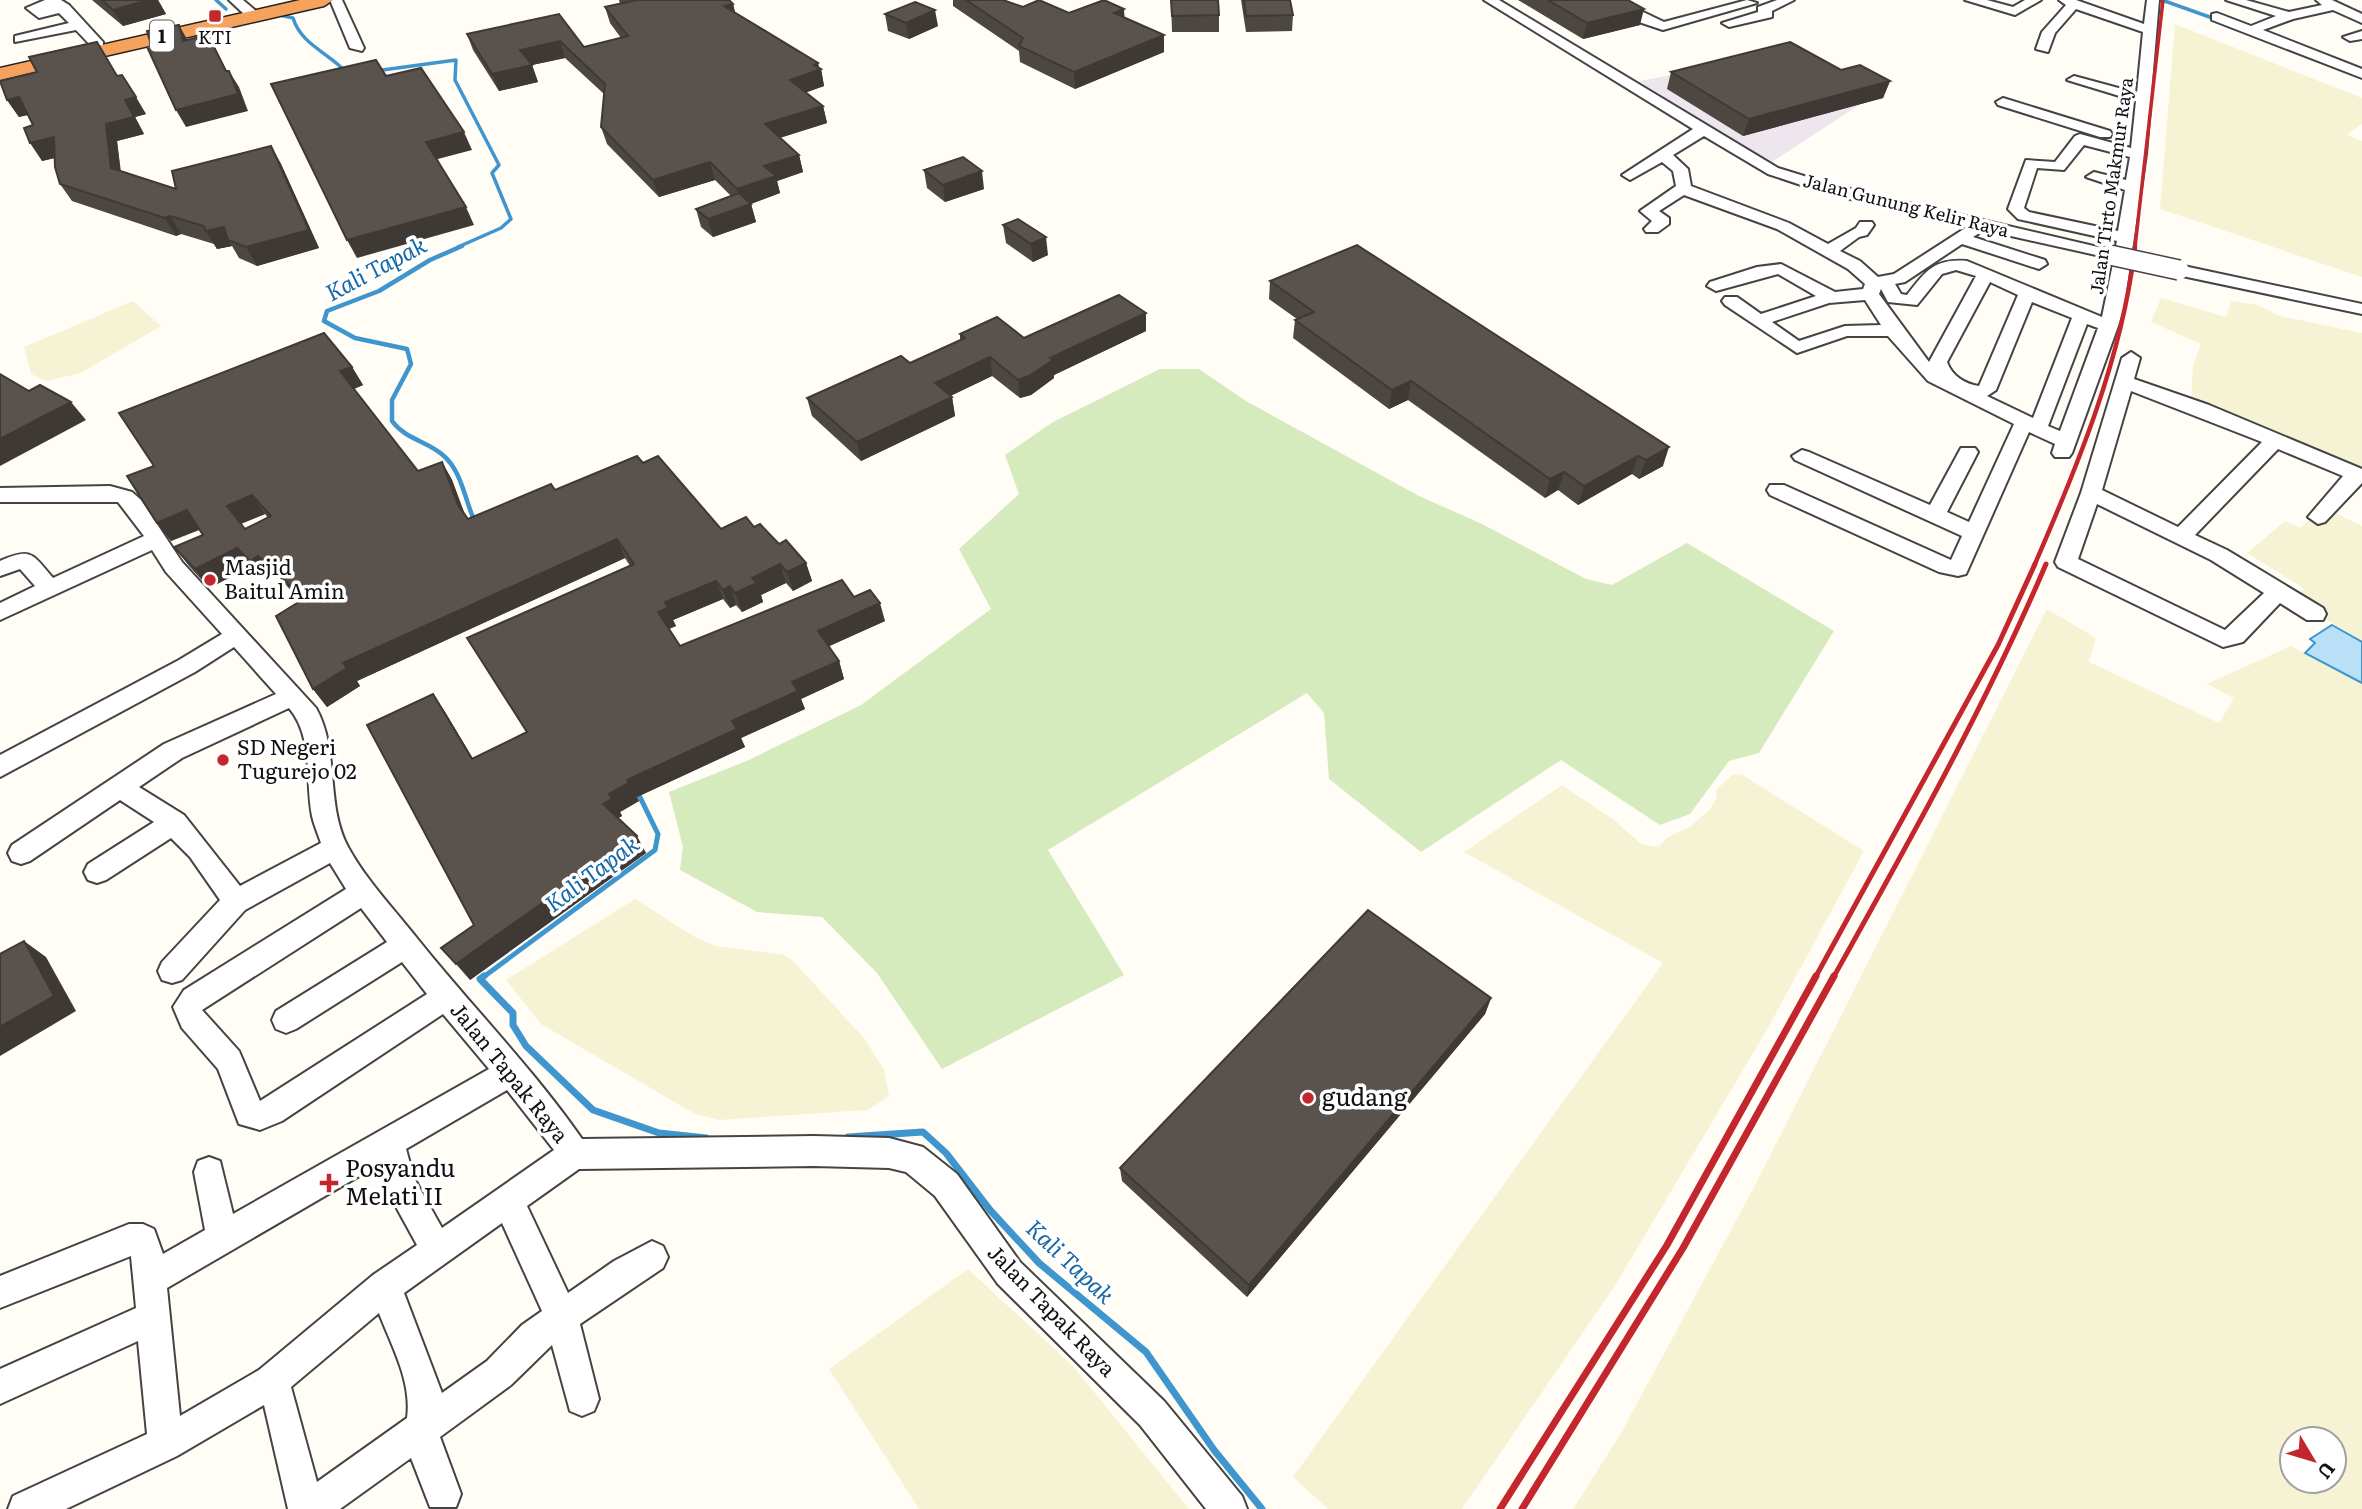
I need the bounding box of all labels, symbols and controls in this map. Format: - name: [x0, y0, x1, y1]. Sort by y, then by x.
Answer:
- marker: KTI: [207, 8, 223, 24]
- road number: 1: [150, 20, 174, 52]
- place label: KTI: [198, 23, 232, 50]
- street label: Jalan Tirto Makmur Raya: [2082, 75, 2139, 296]
- street label: Jalan Gunung Kelir Raya: [1801, 166, 2012, 243]
- water label: Kali Tapak: [319, 226, 432, 308]
- place label: Masjid Baitul Amin: [224, 550, 345, 605]
- marker: Masjid Baitul Amin: [202, 572, 218, 588]
- place label: SD Negeri Tugurejo 02: [237, 730, 357, 785]
- marker: SD Negeri Tugurejo 02: [215, 752, 231, 768]
- water label: Kali Tapak: [537, 826, 645, 919]
- street label: Jalan Tapak Raya: [444, 994, 578, 1149]
- place label: gudang: [1322, 1078, 1408, 1113]
- marker: gudang: [1300, 1090, 1316, 1106]
- place label: Posyandu Melati II: [345, 1149, 455, 1212]
- marker: Posyandu Melati II: [319, 1173, 339, 1193]
- water label: Kali Tapak: [1020, 1211, 1123, 1311]
- street label: Jalan Tapak Raya: [982, 1236, 1125, 1383]
- north arrow: [2278, 1425, 2348, 1495]
- text: U: [2312, 1457, 2343, 1486]

